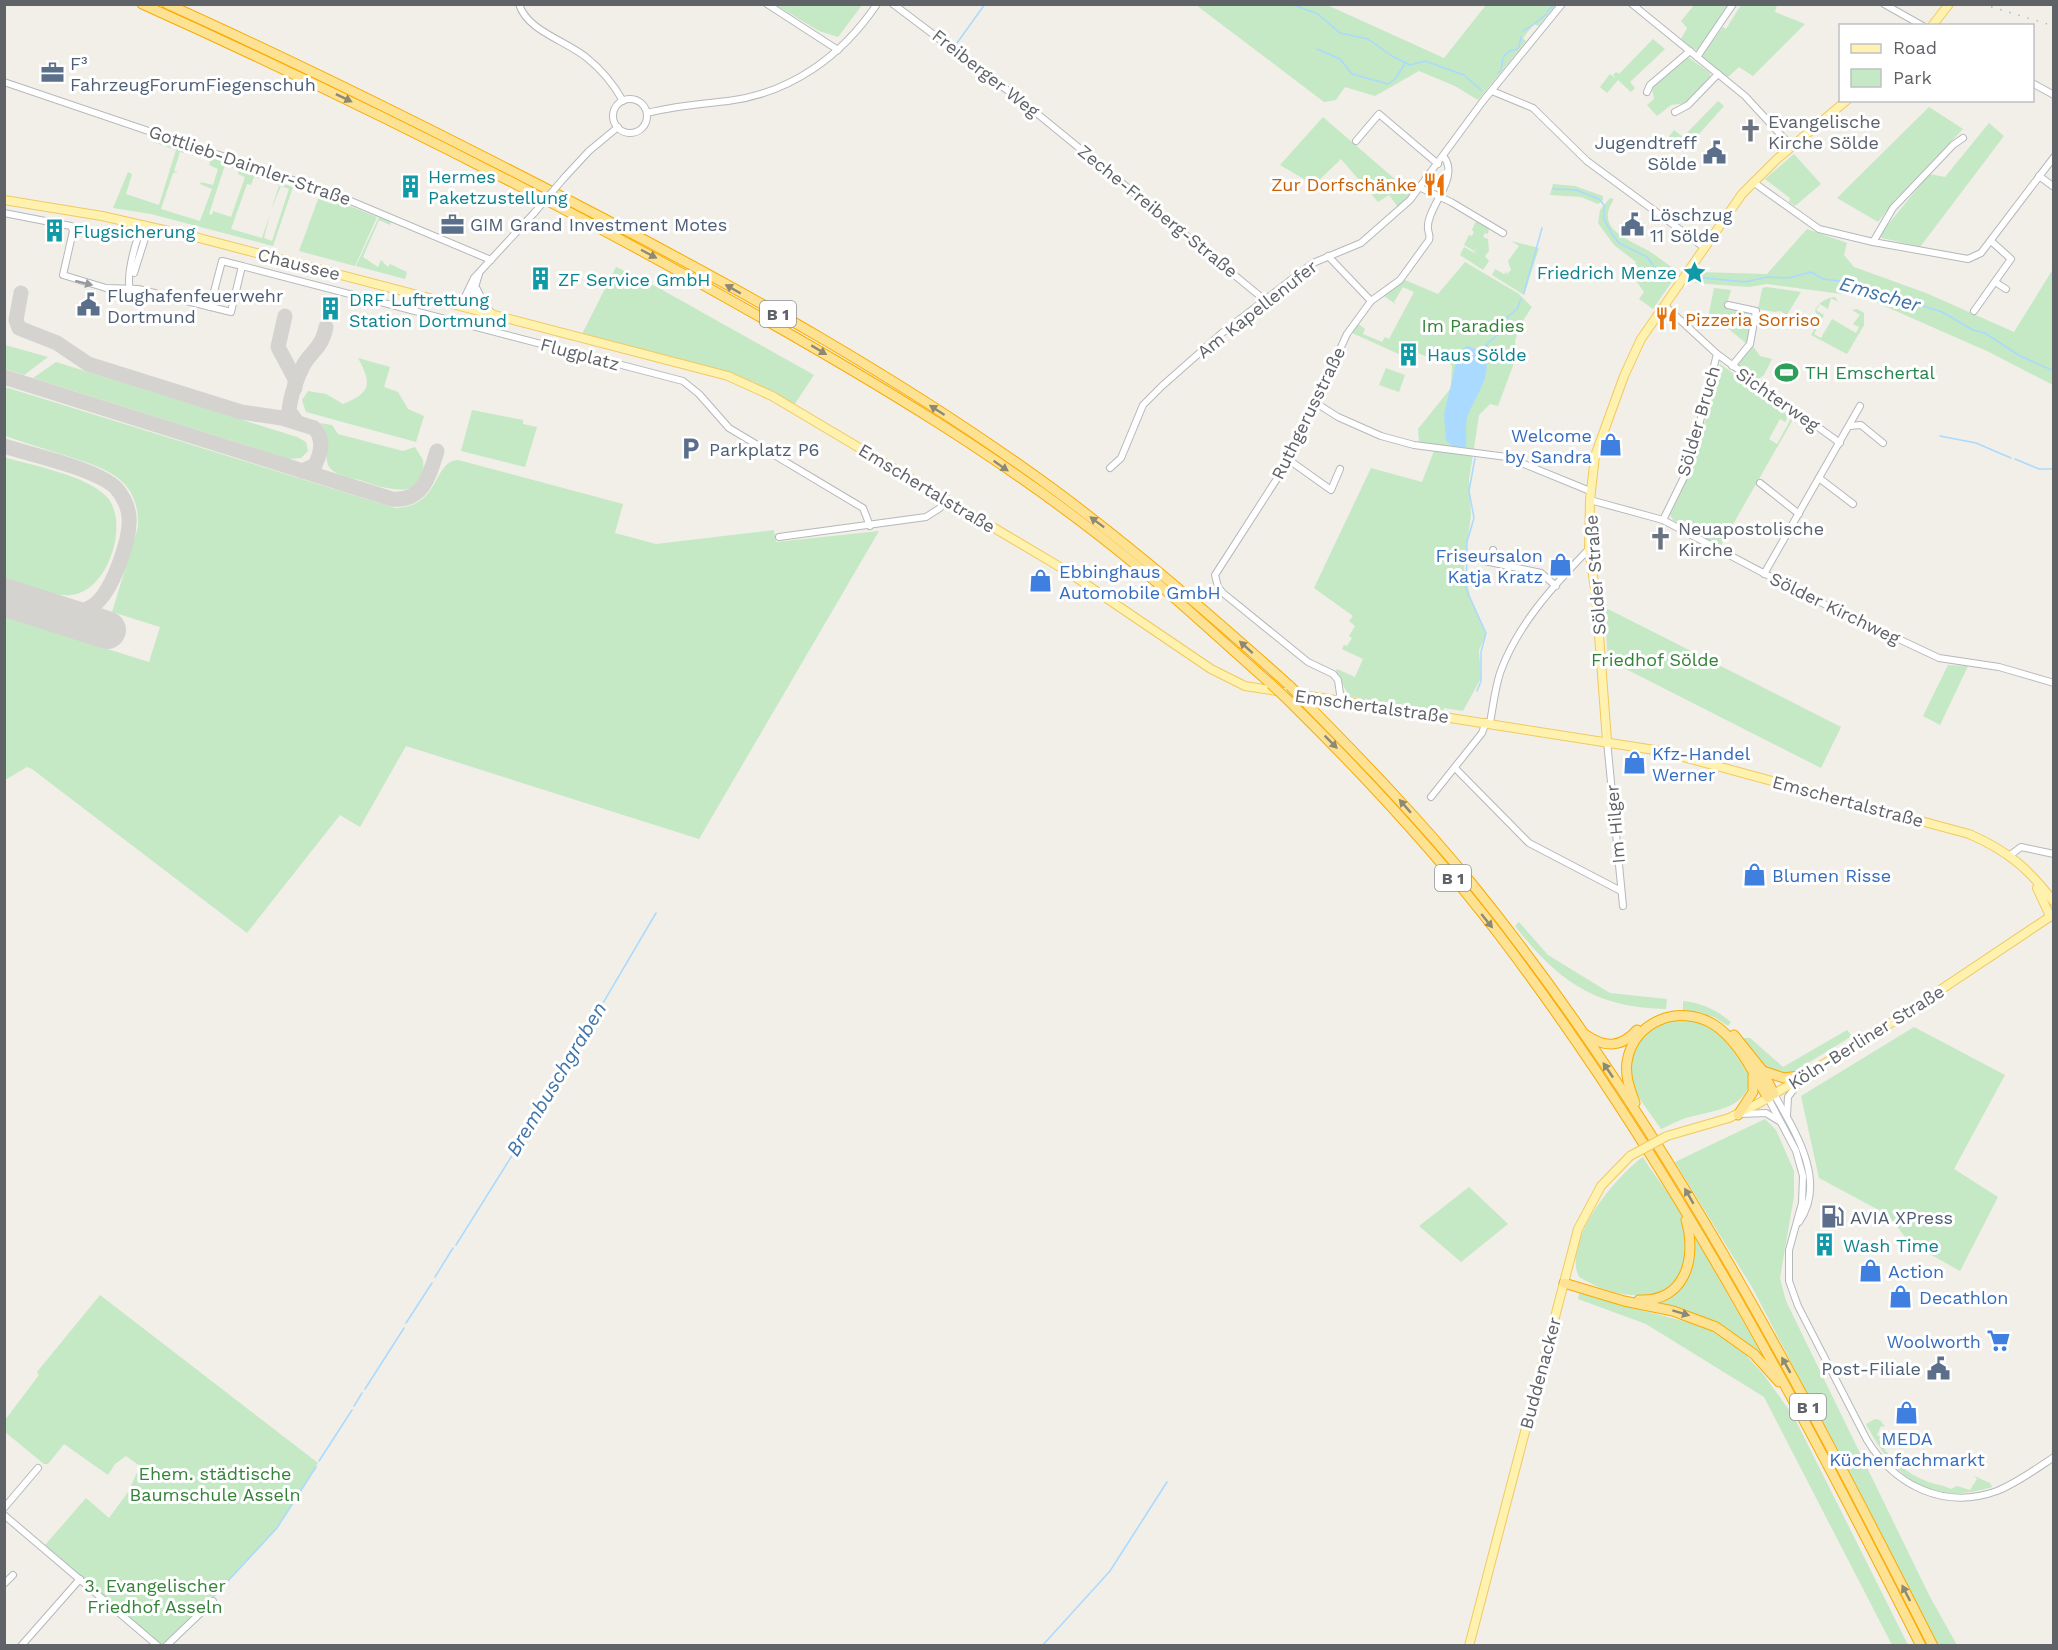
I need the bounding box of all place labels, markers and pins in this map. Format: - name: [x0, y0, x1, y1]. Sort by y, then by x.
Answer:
- place label: F³ FahrzeugForumFiegenschuh: [70, 53, 316, 95]
- office icon: F³ FahrzeugForumFiegenschuh: [39, 60, 65, 86]
- place label: Evangelische Kirche Sölde: [1768, 111, 1881, 153]
- church icon: Evangelische Kirche Sölde: [1737, 118, 1763, 144]
- place label: Jugendtreff Sölde: [1594, 132, 1697, 174]
- public building icon: Jugendtreff Sölde: [1702, 139, 1728, 165]
- place label: Hermes Paketzustellung: [428, 166, 568, 208]
- restaurant icon: Zur Dorfschänke: [1422, 171, 1448, 197]
- building icon: Hermes Paketzustellung: [397, 173, 423, 199]
- place label: Zur Dorfschänke: [1271, 174, 1417, 195]
- place label: Löschzug 11 Sölde: [1650, 204, 1733, 246]
- office icon: GIM Grand Investment Motes: [439, 211, 465, 237]
- public building icon: Löschzug 11 Sölde: [1619, 211, 1645, 237]
- place label: GIM Grand Investment Motes: [470, 214, 727, 235]
- building icon: Flugsicherung: [42, 218, 68, 244]
- place label: Flugsicherung: [73, 221, 196, 242]
- place icon: Friedrich Menze: [1682, 259, 1708, 285]
- place label: Friedrich Menze: [1537, 262, 1677, 283]
- building icon: ZF Service GmbH: [527, 266, 553, 292]
- place label: ZF Service GmbH: [558, 269, 711, 290]
- place label: Flughafenfeuerwehr Dortmund: [107, 285, 283, 327]
- place label: DRF Luftrettung Station Dortmund: [349, 289, 507, 331]
- public building icon: Flughafenfeuerwehr Dortmund: [76, 292, 102, 318]
- building icon: DRF Luftrettung Station Dortmund: [318, 296, 344, 322]
- restaurant icon: Pizzeria Sorriso: [1654, 306, 1680, 332]
- place label: Pizzeria Sorriso: [1685, 309, 1820, 330]
- building icon: Haus Sölde: [1396, 341, 1422, 367]
- place label: Haus Sölde: [1427, 344, 1527, 365]
- sports icon: TH Emschertal: [1774, 359, 1800, 385]
- place label: TH Emschertal: [1805, 362, 1935, 383]
- place label: Welcome by Sandra: [1505, 425, 1592, 467]
- shop icon: Welcome by Sandra: [1597, 432, 1623, 458]
- parking icon: Parkplatz P6: [678, 436, 704, 462]
- place label: Parkplatz P6: [709, 439, 820, 460]
- place label: Neuapostolische Kirche: [1678, 518, 1824, 560]
- church icon: Neuapostolische Kirche: [1647, 525, 1673, 551]
- place label: Friseursalon Katja Kratz: [1436, 545, 1543, 587]
- shop icon: Friseursalon Katja Kratz: [1548, 552, 1574, 578]
- place label: Ebbinghaus Automobile GmbH: [1059, 561, 1221, 603]
- shop icon: Ebbinghaus Automobile GmbH: [1028, 568, 1054, 594]
- place label: Kfz-Handel Werner: [1652, 743, 1751, 785]
- shop icon: Kfz-Handel Werner: [1621, 750, 1647, 776]
- shop icon: Blumen Risse: [1741, 862, 1767, 888]
- place label: Blumen Risse: [1772, 865, 1891, 886]
- fuel station icon: AVIA XPress: [1819, 1204, 1845, 1230]
- place label: AVIA XPress: [1850, 1207, 1953, 1228]
- building icon: Wash Time: [1812, 1232, 1838, 1258]
- place label: Wash Time: [1843, 1235, 1939, 1256]
- shop icon: Action: [1857, 1258, 1883, 1284]
- place label: Action: [1888, 1261, 1944, 1282]
- shop icon: Decathlon: [1888, 1284, 1914, 1310]
- place label: Decathlon: [1919, 1287, 2008, 1308]
- supermarket icon: Woolworth: [1986, 1328, 2012, 1354]
- place label: Woolworth: [1886, 1331, 1981, 1352]
- public building icon: Post-Filiale: [1926, 1355, 1952, 1381]
- place label: Post-Filiale: [1821, 1358, 1921, 1379]
- shop icon: MEDA Küchenfachmarkt: [1894, 1399, 1920, 1425]
- place label: MEDA Küchenfachmarkt: [1829, 1428, 1985, 1470]

